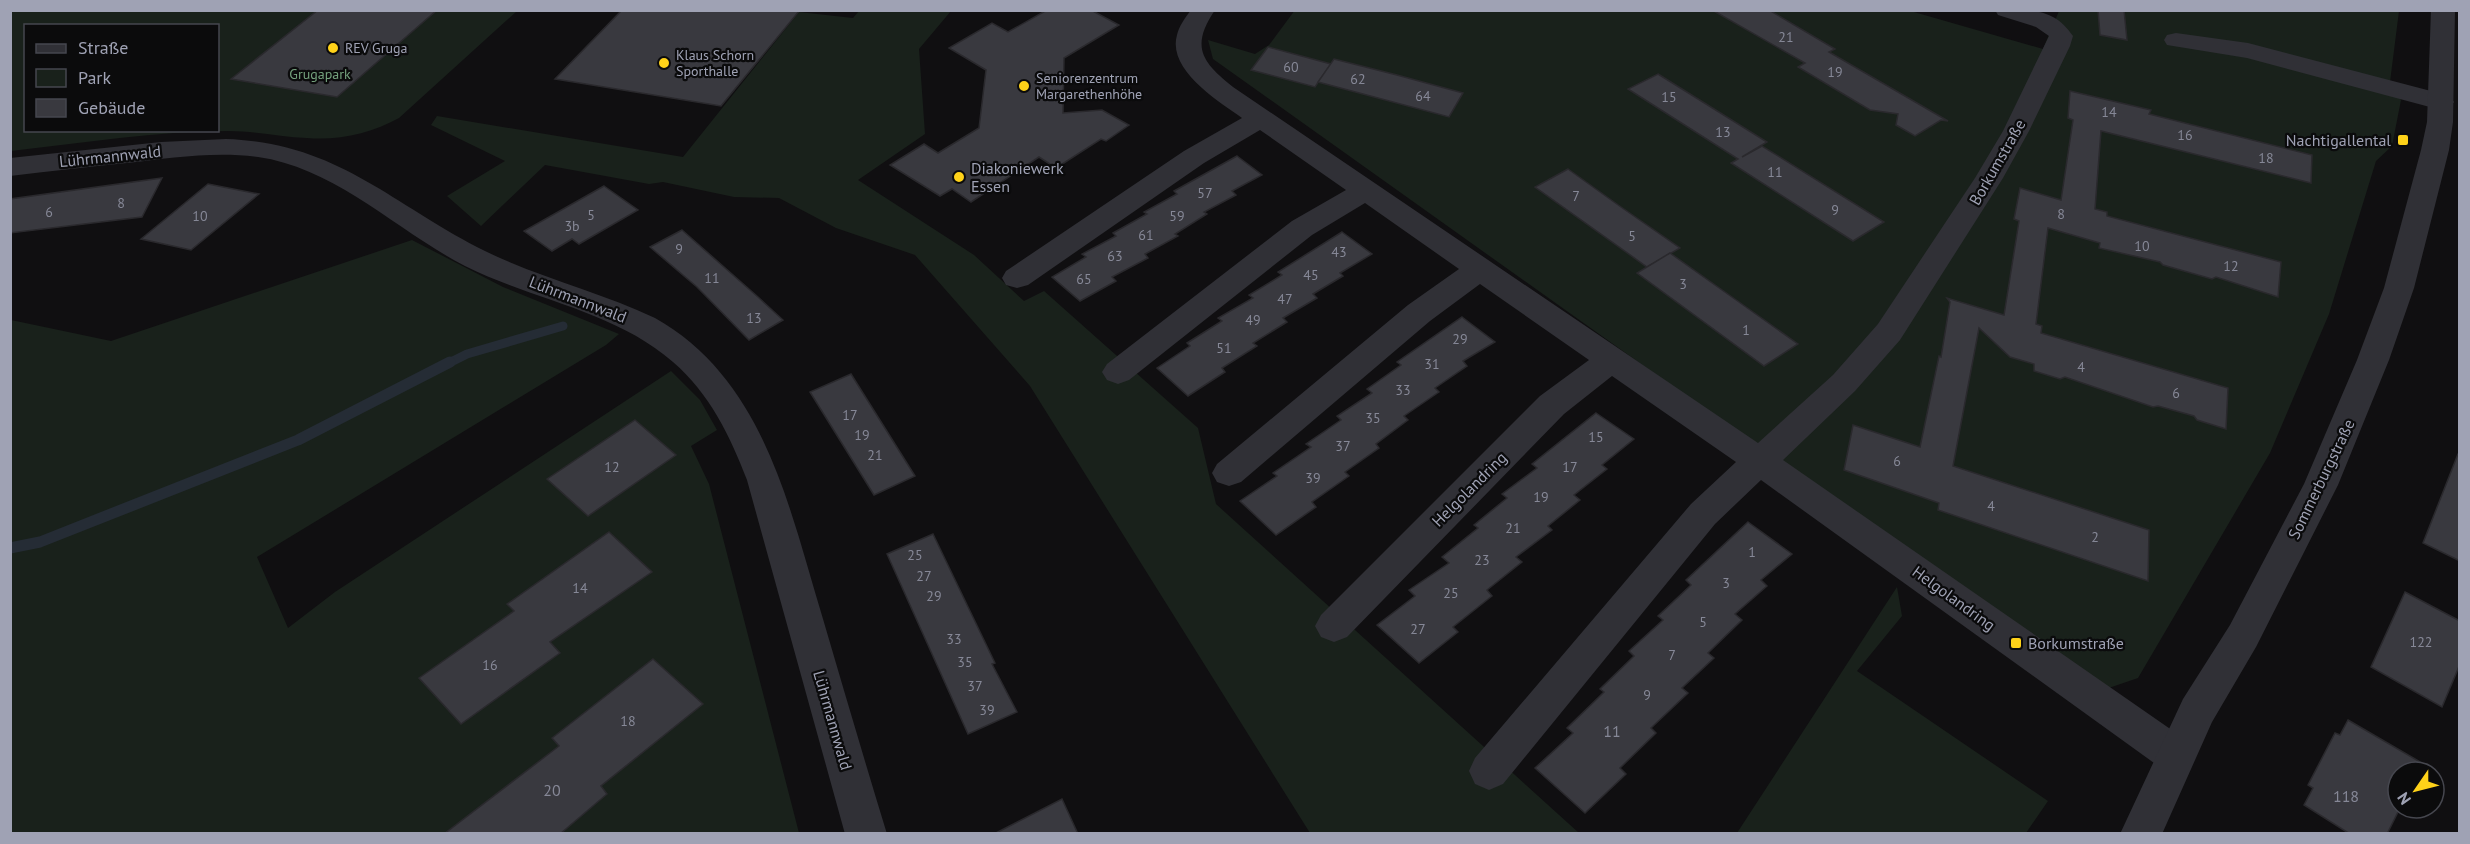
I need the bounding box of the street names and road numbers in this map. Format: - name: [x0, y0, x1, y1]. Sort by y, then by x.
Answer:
- street label: Borkumstraße: [1964, 116, 2030, 208]
- street label: Lührmannwald: [58, 141, 162, 171]
- street label: Lührmannwald: [527, 271, 629, 327]
- street label: Sommerburgstraße: [2283, 416, 2359, 542]
- street label: Helgolandring: [1427, 447, 1511, 531]
- street label: Helgolandring: [1909, 561, 1999, 635]
- street label: Lührmannwald: [809, 668, 857, 772]

